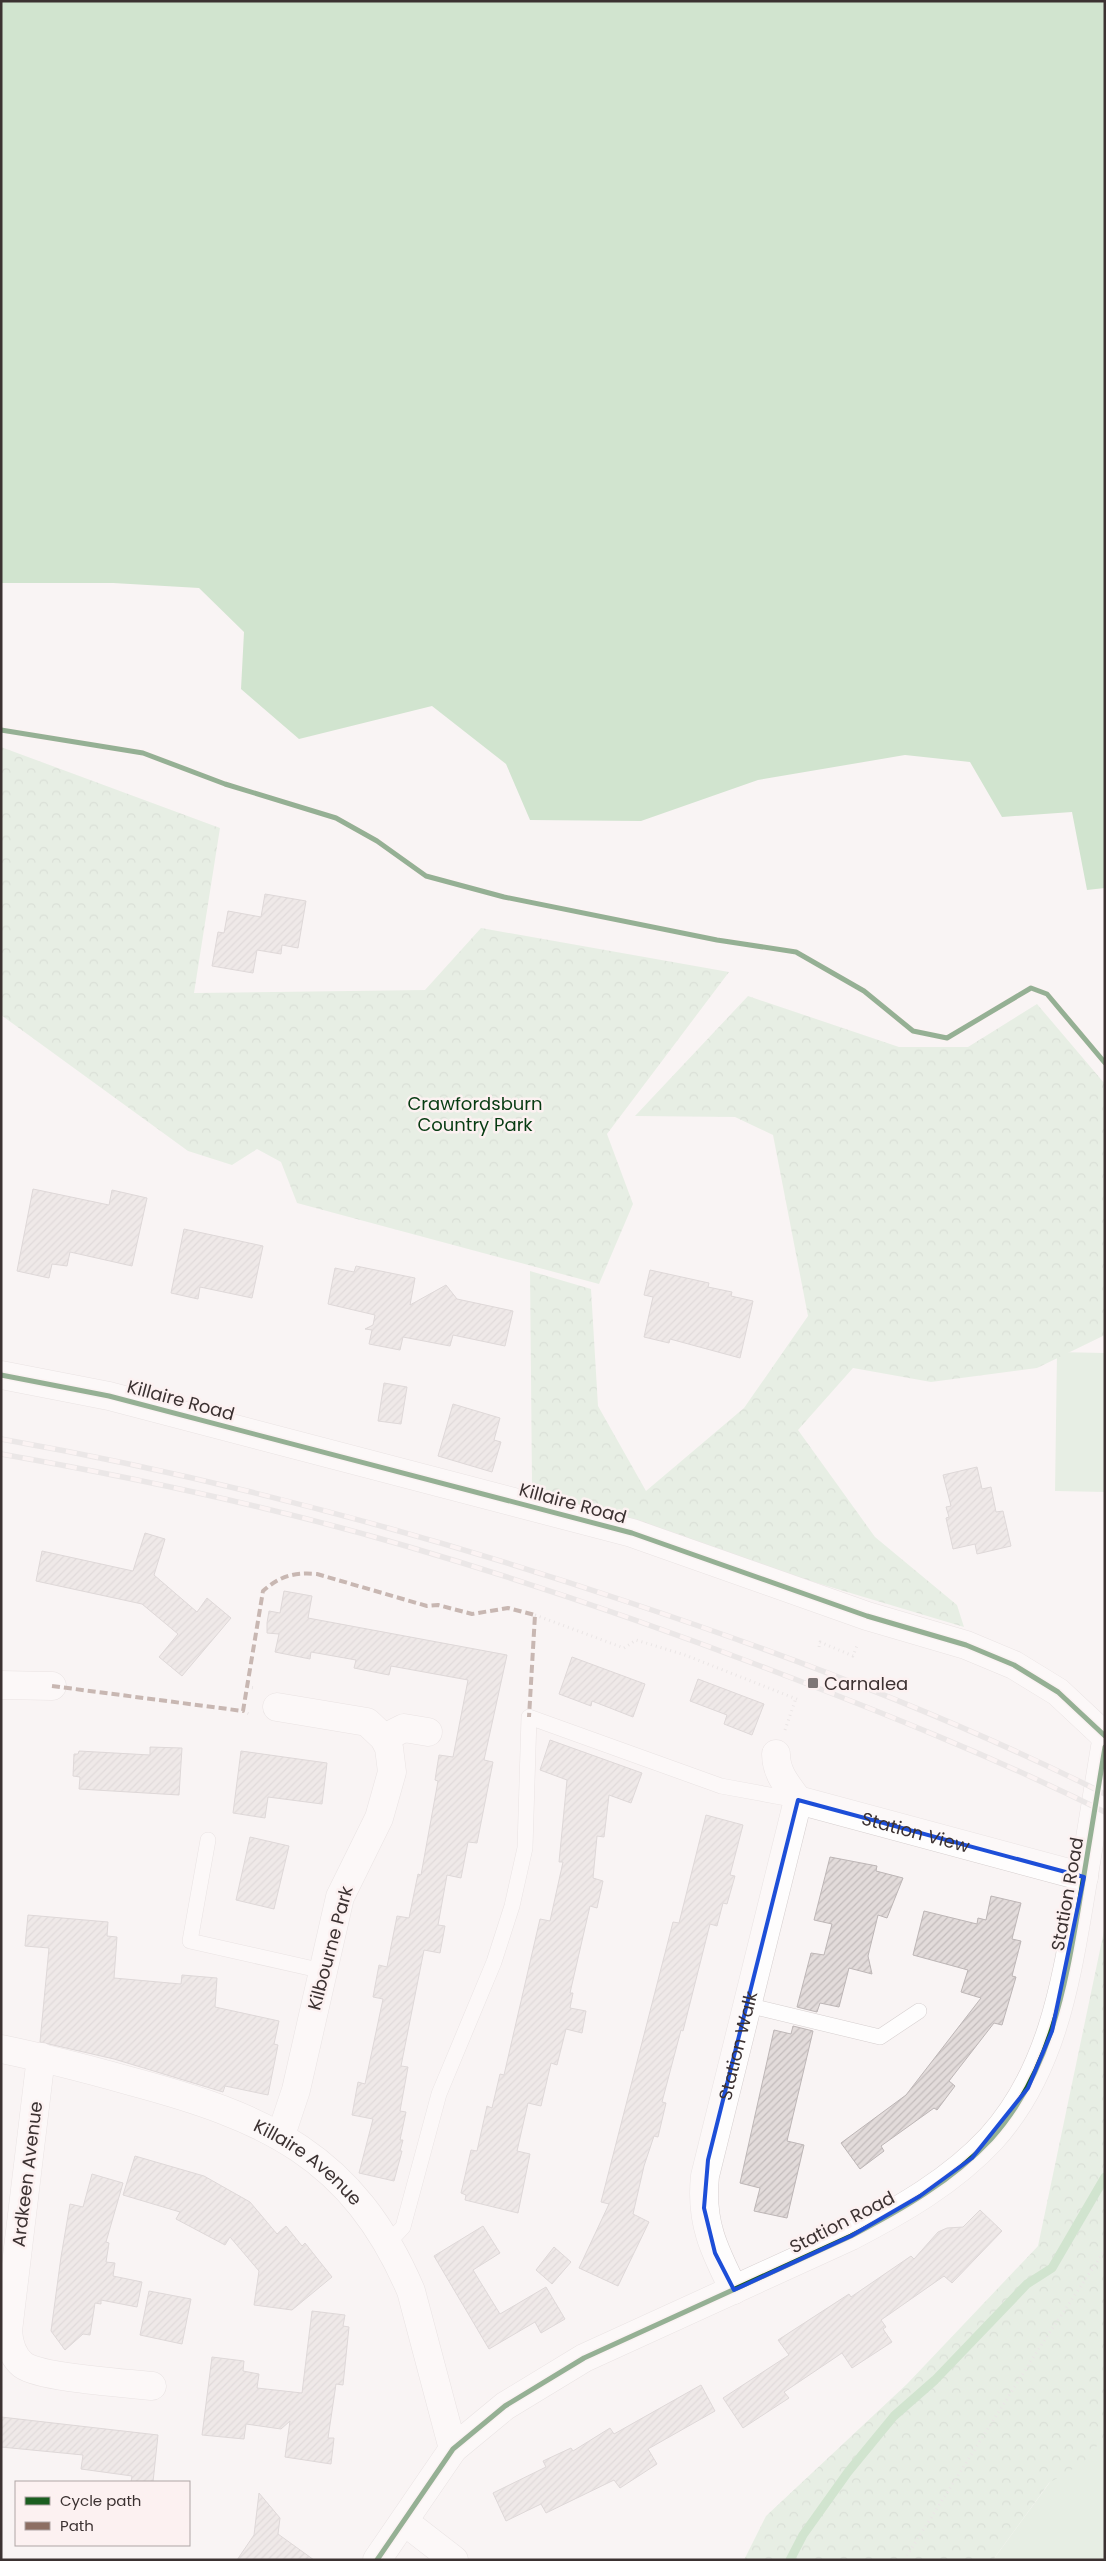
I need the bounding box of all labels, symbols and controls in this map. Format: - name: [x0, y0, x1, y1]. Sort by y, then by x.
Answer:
- park label: Crawfordsburn Country Park: [407, 1091, 543, 1137]
- street label: Killaire Road: [125, 1374, 237, 1426]
- street label: Killaire Road: [517, 1477, 629, 1529]
- place label: Carnalea: [824, 1671, 908, 1696]
- marker: Carnalea: [806, 1676, 820, 1690]
- street label: Station View: [859, 1805, 973, 1858]
- street label: Station Road: [1045, 1835, 1089, 1953]
- street label: Kilbourne Park: [301, 1882, 359, 2013]
- street label: Station Walk: [712, 1988, 763, 2103]
- street label: Ardkeen Avenue: [6, 2100, 48, 2248]
- street label: Killaire Avenue: [250, 2112, 368, 2210]
- street label: Station Road: [785, 2185, 899, 2259]
- legend: [15, 2481, 190, 2546]
- text: Cycle path: [60, 2490, 141, 2511]
- text: Path: [60, 2515, 94, 2536]

